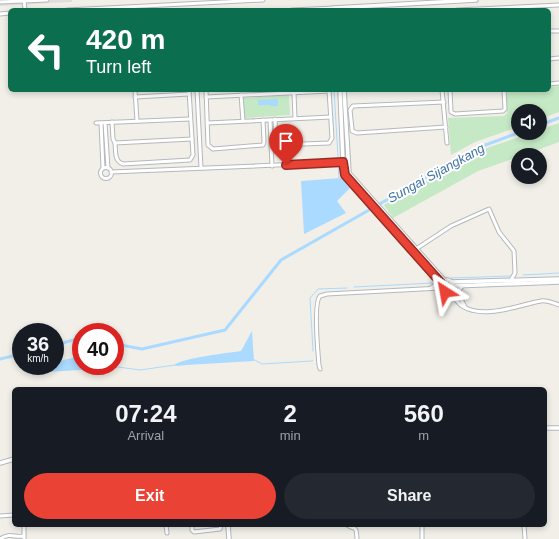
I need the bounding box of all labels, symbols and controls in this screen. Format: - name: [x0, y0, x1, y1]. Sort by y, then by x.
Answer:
- icon: left: [20, 24, 72, 76]
- text: 420 m: [86, 24, 165, 55]
- text: Turn left: [86, 57, 151, 77]
- map controls: [511, 104, 547, 184]
- button: sound: [511, 104, 547, 140]
- pin: [269, 124, 303, 165]
- icon: arrive: [275, 130, 297, 152]
- water label: Sungai Sijangkang: [385, 140, 488, 206]
- button: search: [511, 148, 547, 184]
- position arrow: [424, 271, 466, 313]
- speed limit sign: 40: [72, 323, 124, 375]
- text: 36: [27, 333, 49, 355]
- text: km/h: [27, 353, 49, 364]
- text: 07:24: [115, 400, 177, 427]
- text: 2: [283, 400, 297, 427]
- text: 560: [404, 400, 444, 427]
- text: Arrival: [127, 428, 164, 443]
- text: min: [280, 428, 301, 443]
- text: m: [418, 428, 429, 443]
- button: Exit: [24, 473, 276, 519]
- button: Share: [284, 473, 535, 519]

